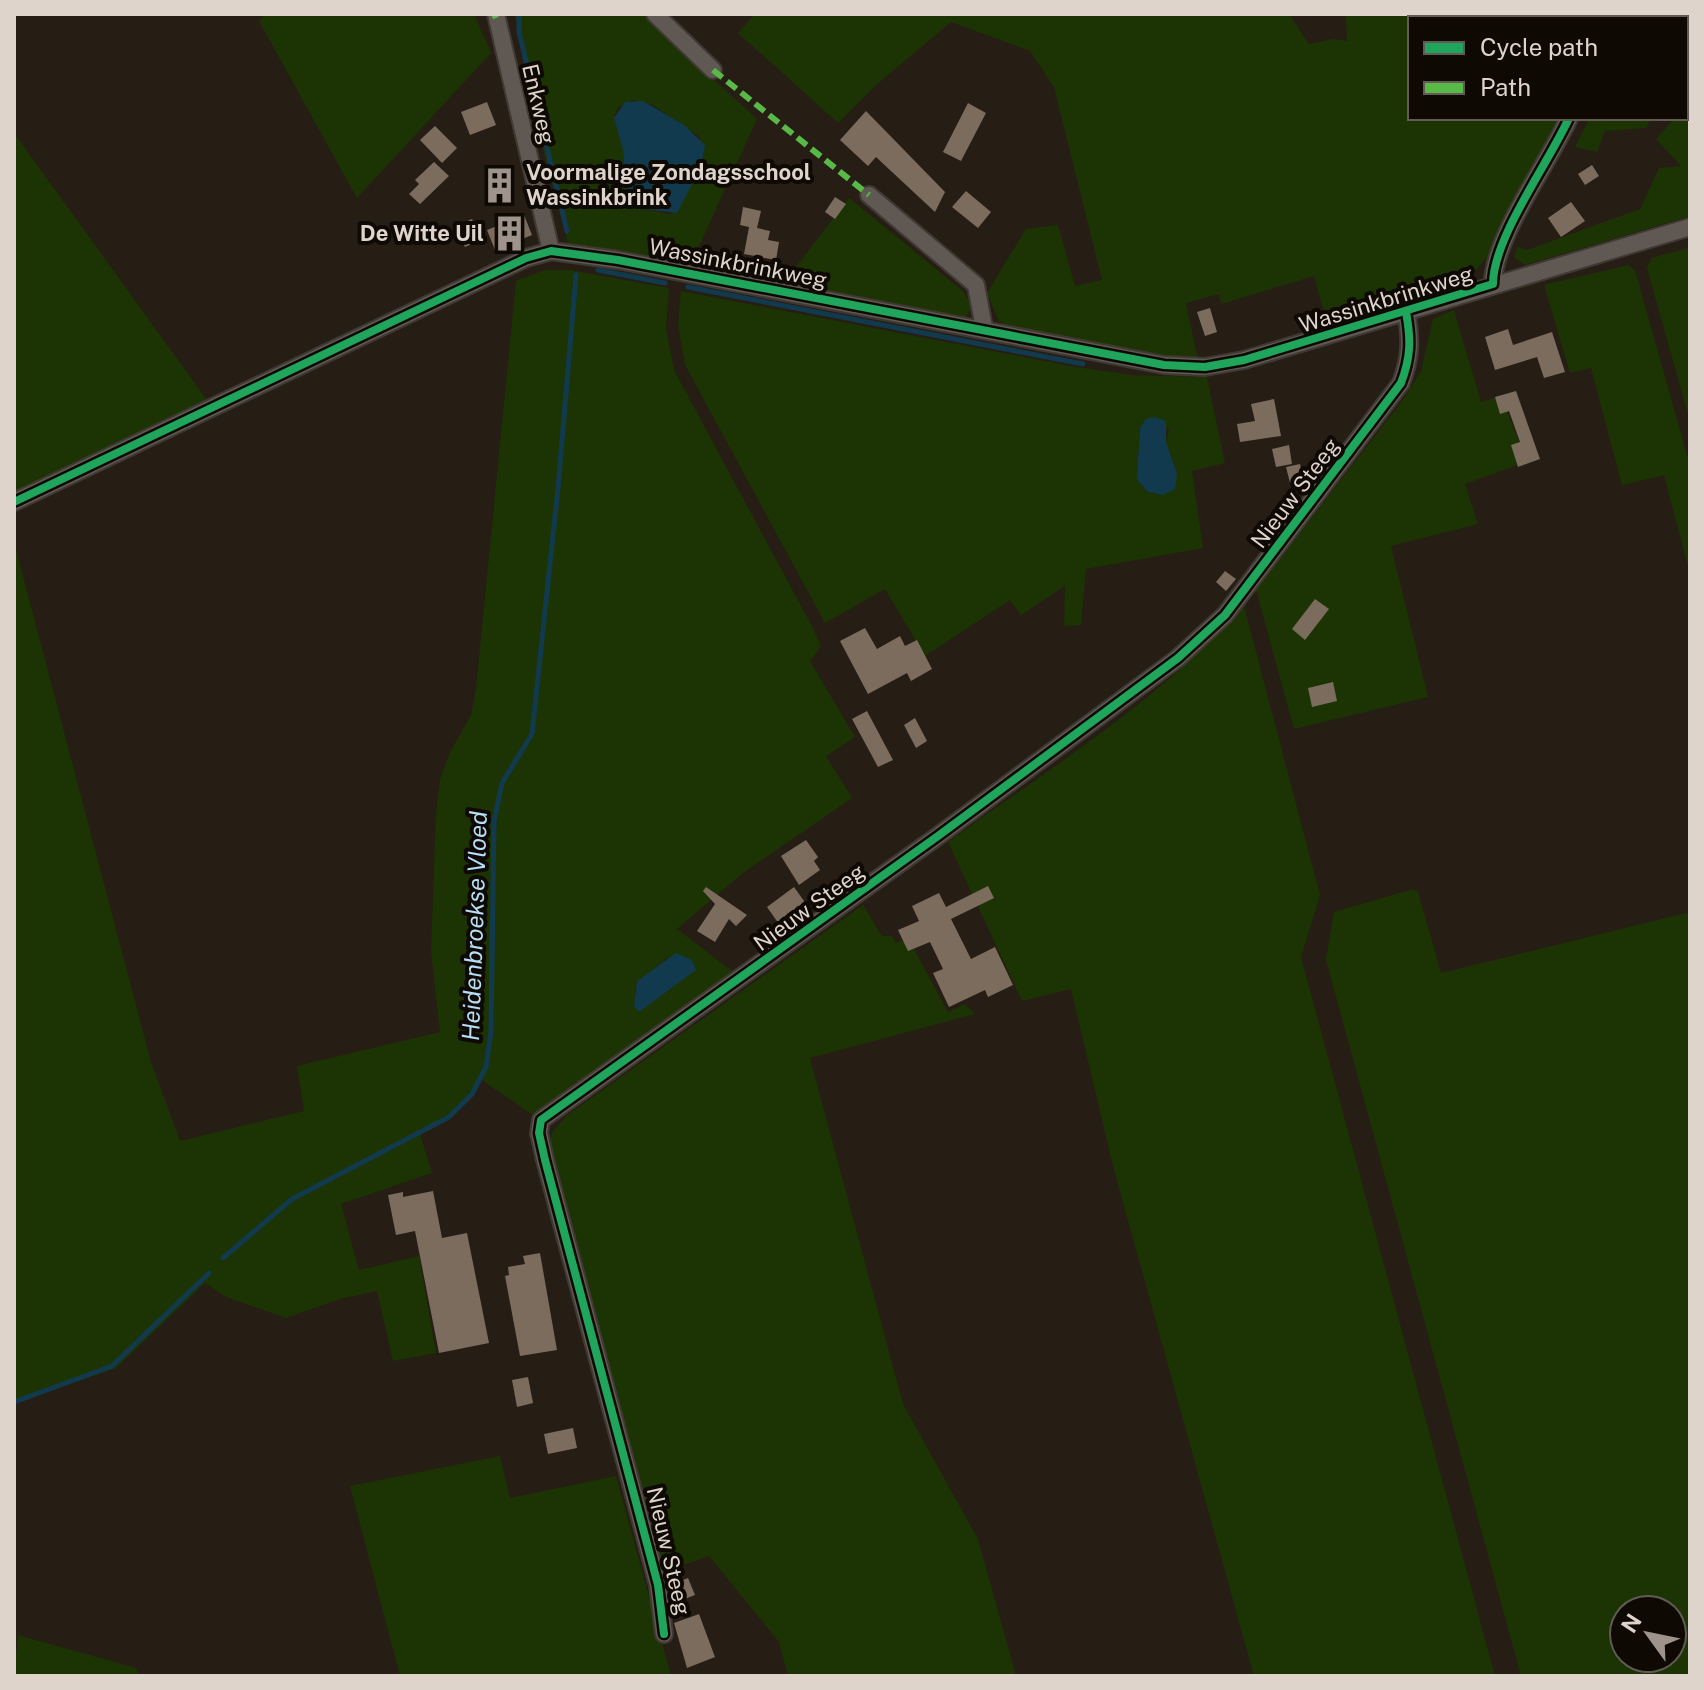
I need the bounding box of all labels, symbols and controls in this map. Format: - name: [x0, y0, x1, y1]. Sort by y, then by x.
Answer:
- legend: [1408, 16, 1688, 120]
- text: Cycle path: [1480, 33, 1598, 61]
- street label: Enkweg: [517, 61, 561, 147]
- text: Path: [1480, 73, 1531, 101]
- place label: Voormalige Zondagsschool Wassinkbrink: [526, 159, 811, 210]
- building icon: Voormalige Zondagsschool Wassinkbrink: [481, 166, 519, 204]
- building icon: De Witte Uil: [491, 214, 529, 252]
- place label: De Witte Uil: [360, 220, 484, 246]
- street label: Wassinkbrinkweg: [647, 233, 829, 293]
- street label: Wassinkbrinkweg: [1296, 260, 1476, 338]
- street label: Nieuw Steeg: [1245, 433, 1345, 553]
- water label: Heidenbroekse Vloed: [456, 810, 492, 1041]
- street label: Nieuw Steeg: [748, 858, 870, 956]
- street label: Nieuw Steeg: [642, 1484, 696, 1618]
- north arrow: [1608, 1594, 1688, 1674]
- text: N: [1616, 1609, 1647, 1637]

